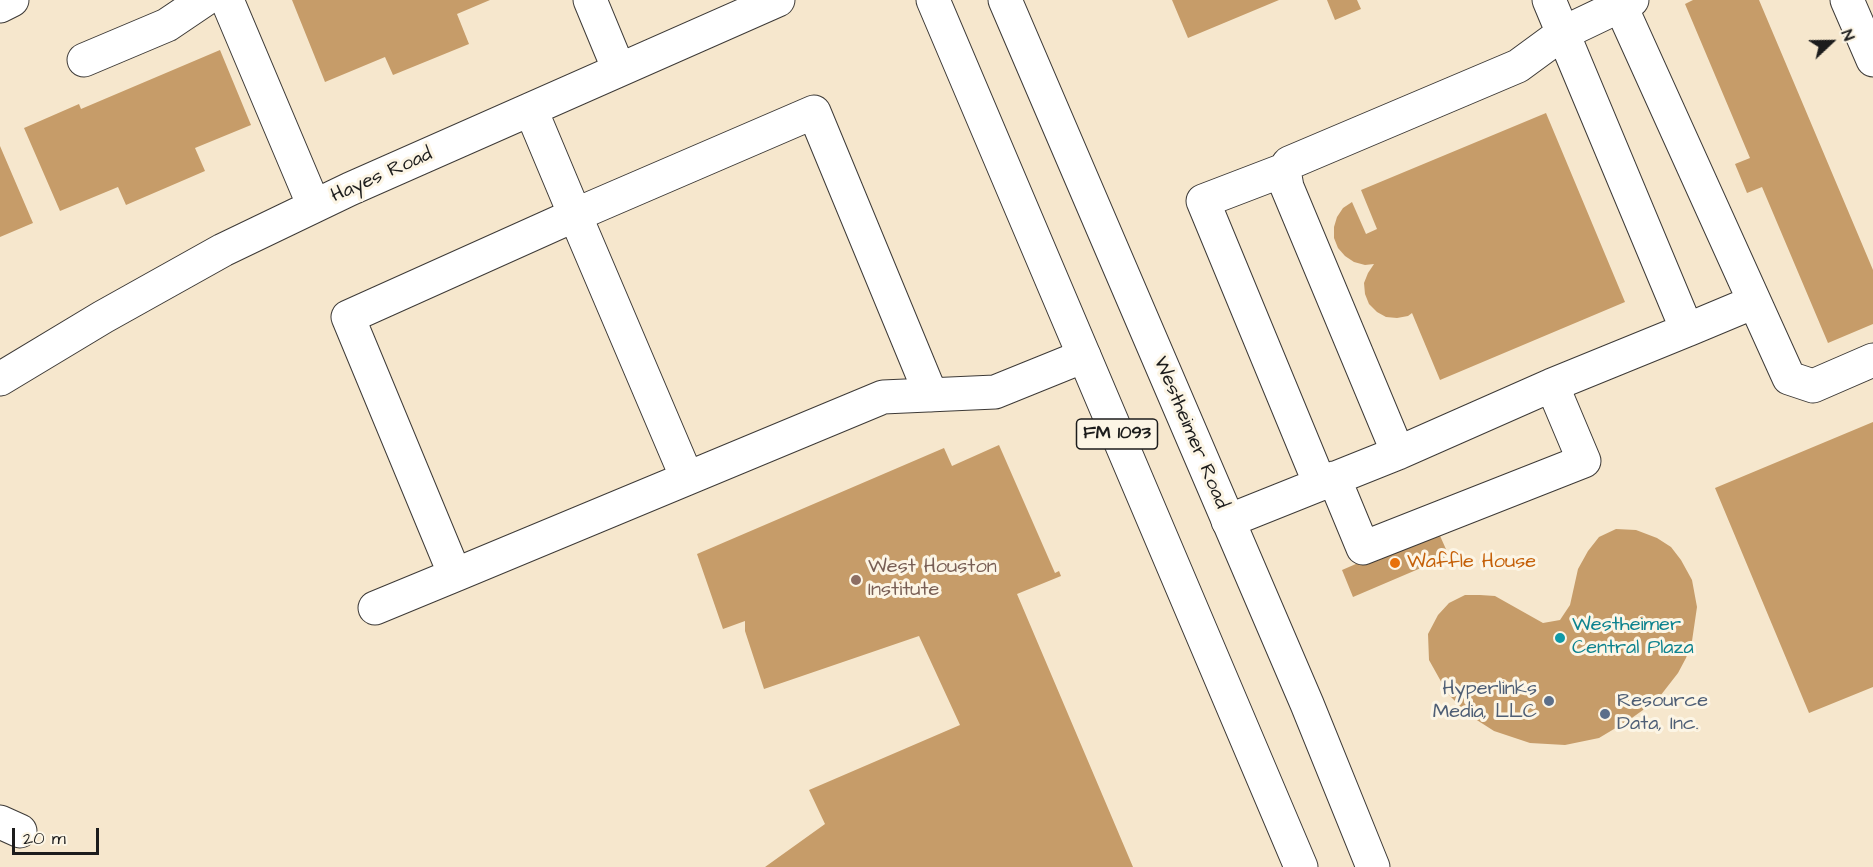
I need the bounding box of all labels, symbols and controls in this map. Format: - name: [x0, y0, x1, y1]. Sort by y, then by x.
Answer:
- north arrow: [1801, 12, 1861, 72]
- text: N: [1836, 26, 1860, 44]
- street label: Hayes Road: [328, 143, 436, 209]
- street label: Westheimer Road: [1147, 353, 1233, 513]
- road number: FM 1093: [1076, 419, 1158, 449]
- place label: Waffle House: [1407, 551, 1536, 575]
- place label: West Houston Institute: [868, 556, 997, 603]
- marker: Waffle House: [1388, 556, 1402, 570]
- marker: West Houston Institute: [849, 573, 863, 587]
- place label: Westheimer Central Plaza: [1572, 614, 1694, 661]
- marker: Westheimer Central Plaza: [1553, 631, 1567, 645]
- place label: Hyperlinks Media, LLC: [1433, 678, 1537, 725]
- place label: Resource Data, Inc.: [1617, 690, 1708, 737]
- marker: Hyperlinks Media, LLC: [1542, 694, 1556, 708]
- marker: Resource Data, Inc.: [1598, 707, 1612, 721]
- scale bar: [15, 816, 102, 854]
- text: 20 m: [23, 826, 66, 851]

